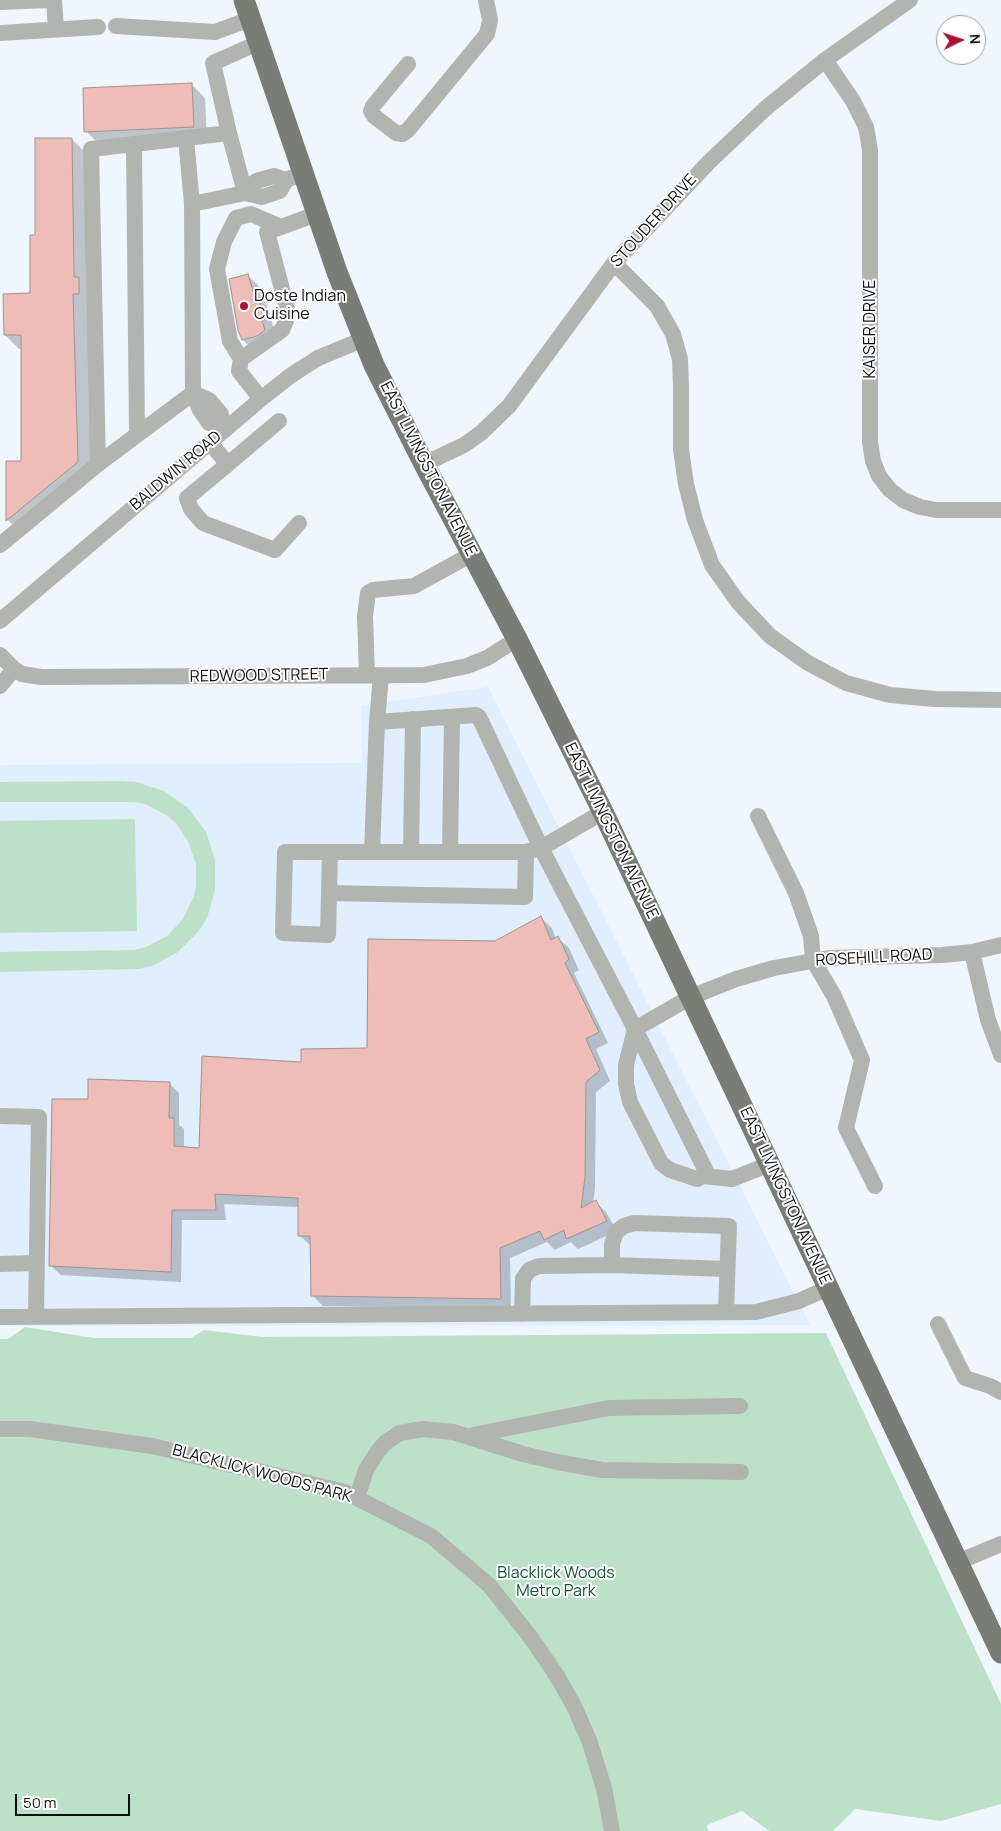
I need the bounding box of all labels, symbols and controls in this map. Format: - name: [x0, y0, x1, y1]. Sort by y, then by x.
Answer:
- north arrow: [936, 15, 986, 65]
- text: N: [966, 33, 985, 45]
- street label: STOUDER DRIVE: [607, 170, 701, 272]
- street label: KAISER DRIVE: [861, 280, 881, 378]
- place label: Doste Indian Cuisine: [254, 287, 346, 325]
- marker: Doste Indian Cuisine: [238, 300, 250, 312]
- street label: EAST LIVINGSTON AVENUE: [376, 379, 480, 559]
- street label: BALDWIN ROAD: [126, 427, 226, 515]
- street label: REDWOOD STREET: [190, 665, 328, 687]
- street label: EAST LIVINGSTON AVENUE: [560, 740, 662, 922]
- street label: ROSEHILL ROAD: [815, 945, 933, 971]
- street label: EAST LIVINGSTON AVENUE: [735, 1104, 835, 1288]
- street label: BLACKLICK WOODS PARK: [170, 1441, 354, 1507]
- park label: Blacklick Woods Metro Park: [497, 1564, 615, 1602]
- scale bar: [18, 1784, 132, 1816]
- text: 50 m: [23, 1792, 57, 1813]

